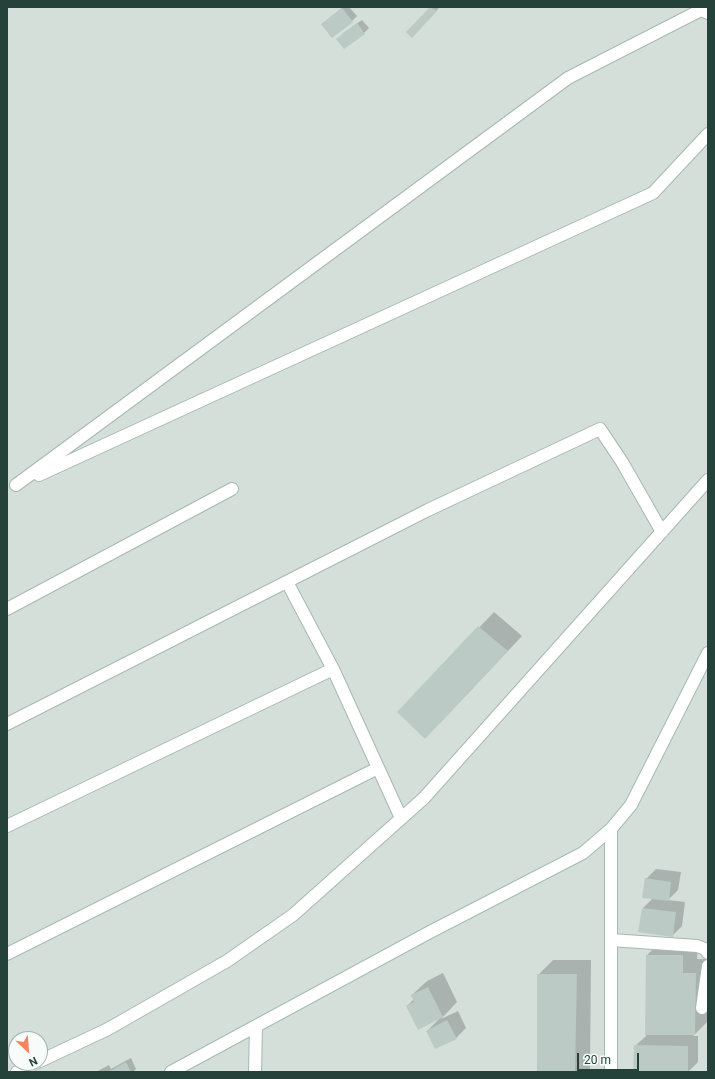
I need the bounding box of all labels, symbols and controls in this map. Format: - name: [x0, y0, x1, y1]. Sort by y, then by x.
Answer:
- north arrow: [8, 1031, 48, 1071]
- scale bar: [579, 1045, 641, 1071]
- text: 20 m: [584, 1053, 611, 1067]
- text: N: [27, 1054, 39, 1069]

